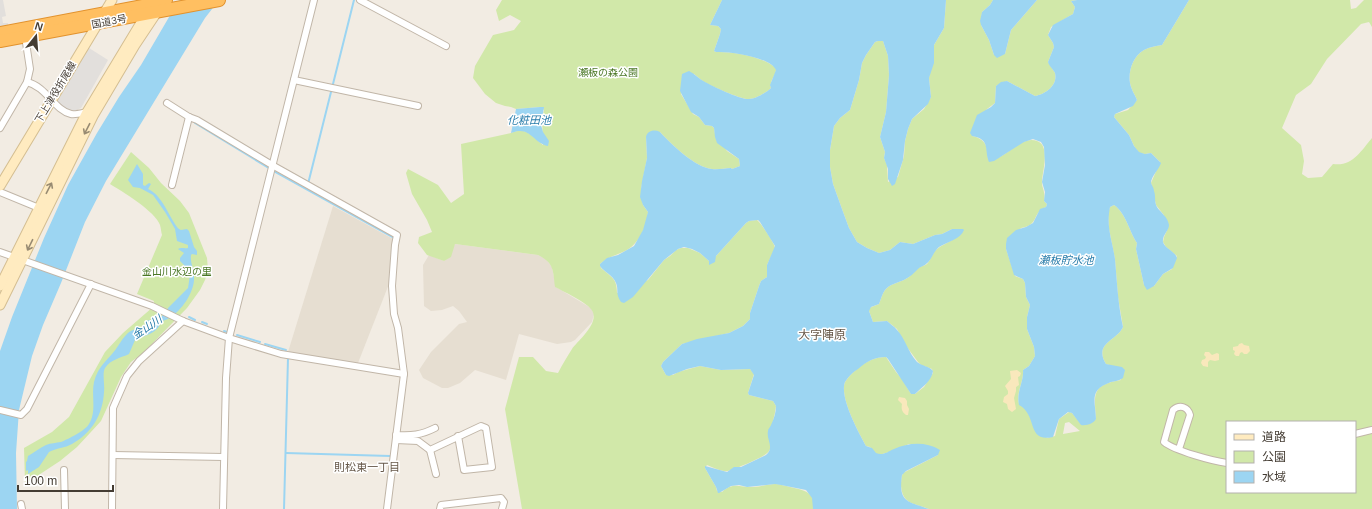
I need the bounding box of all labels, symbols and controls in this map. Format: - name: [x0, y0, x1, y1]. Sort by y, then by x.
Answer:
- street label: 国道3号: [91, 13, 128, 30]
- north arrow: [16, 16, 56, 56]
- text: N: [33, 20, 45, 33]
- street label: 下上津役折尾線: [33, 59, 78, 125]
- park label: 瀬板の森公園: [578, 67, 638, 78]
- water label: 化粧田池: [507, 114, 552, 126]
- one-way arrow: [83, 122, 90, 134]
- one-way arrow: [46, 182, 53, 194]
- one-way arrow: [26, 239, 33, 251]
- water label: 瀬板貯水池: [1039, 254, 1094, 266]
- park label: 金山川水辺の里: [142, 266, 212, 277]
- water label: 金山川: [130, 312, 165, 341]
- district label: 大字陣原: [798, 328, 846, 342]
- legend: [1226, 421, 1356, 493]
- text: 道路: [1262, 430, 1286, 444]
- text: 公園: [1262, 450, 1286, 464]
- district label: 則松東一丁目: [334, 461, 400, 473]
- scale bar: [18, 467, 113, 493]
- text: 水域: [1262, 470, 1286, 484]
- text: 100 m: [24, 474, 57, 488]

